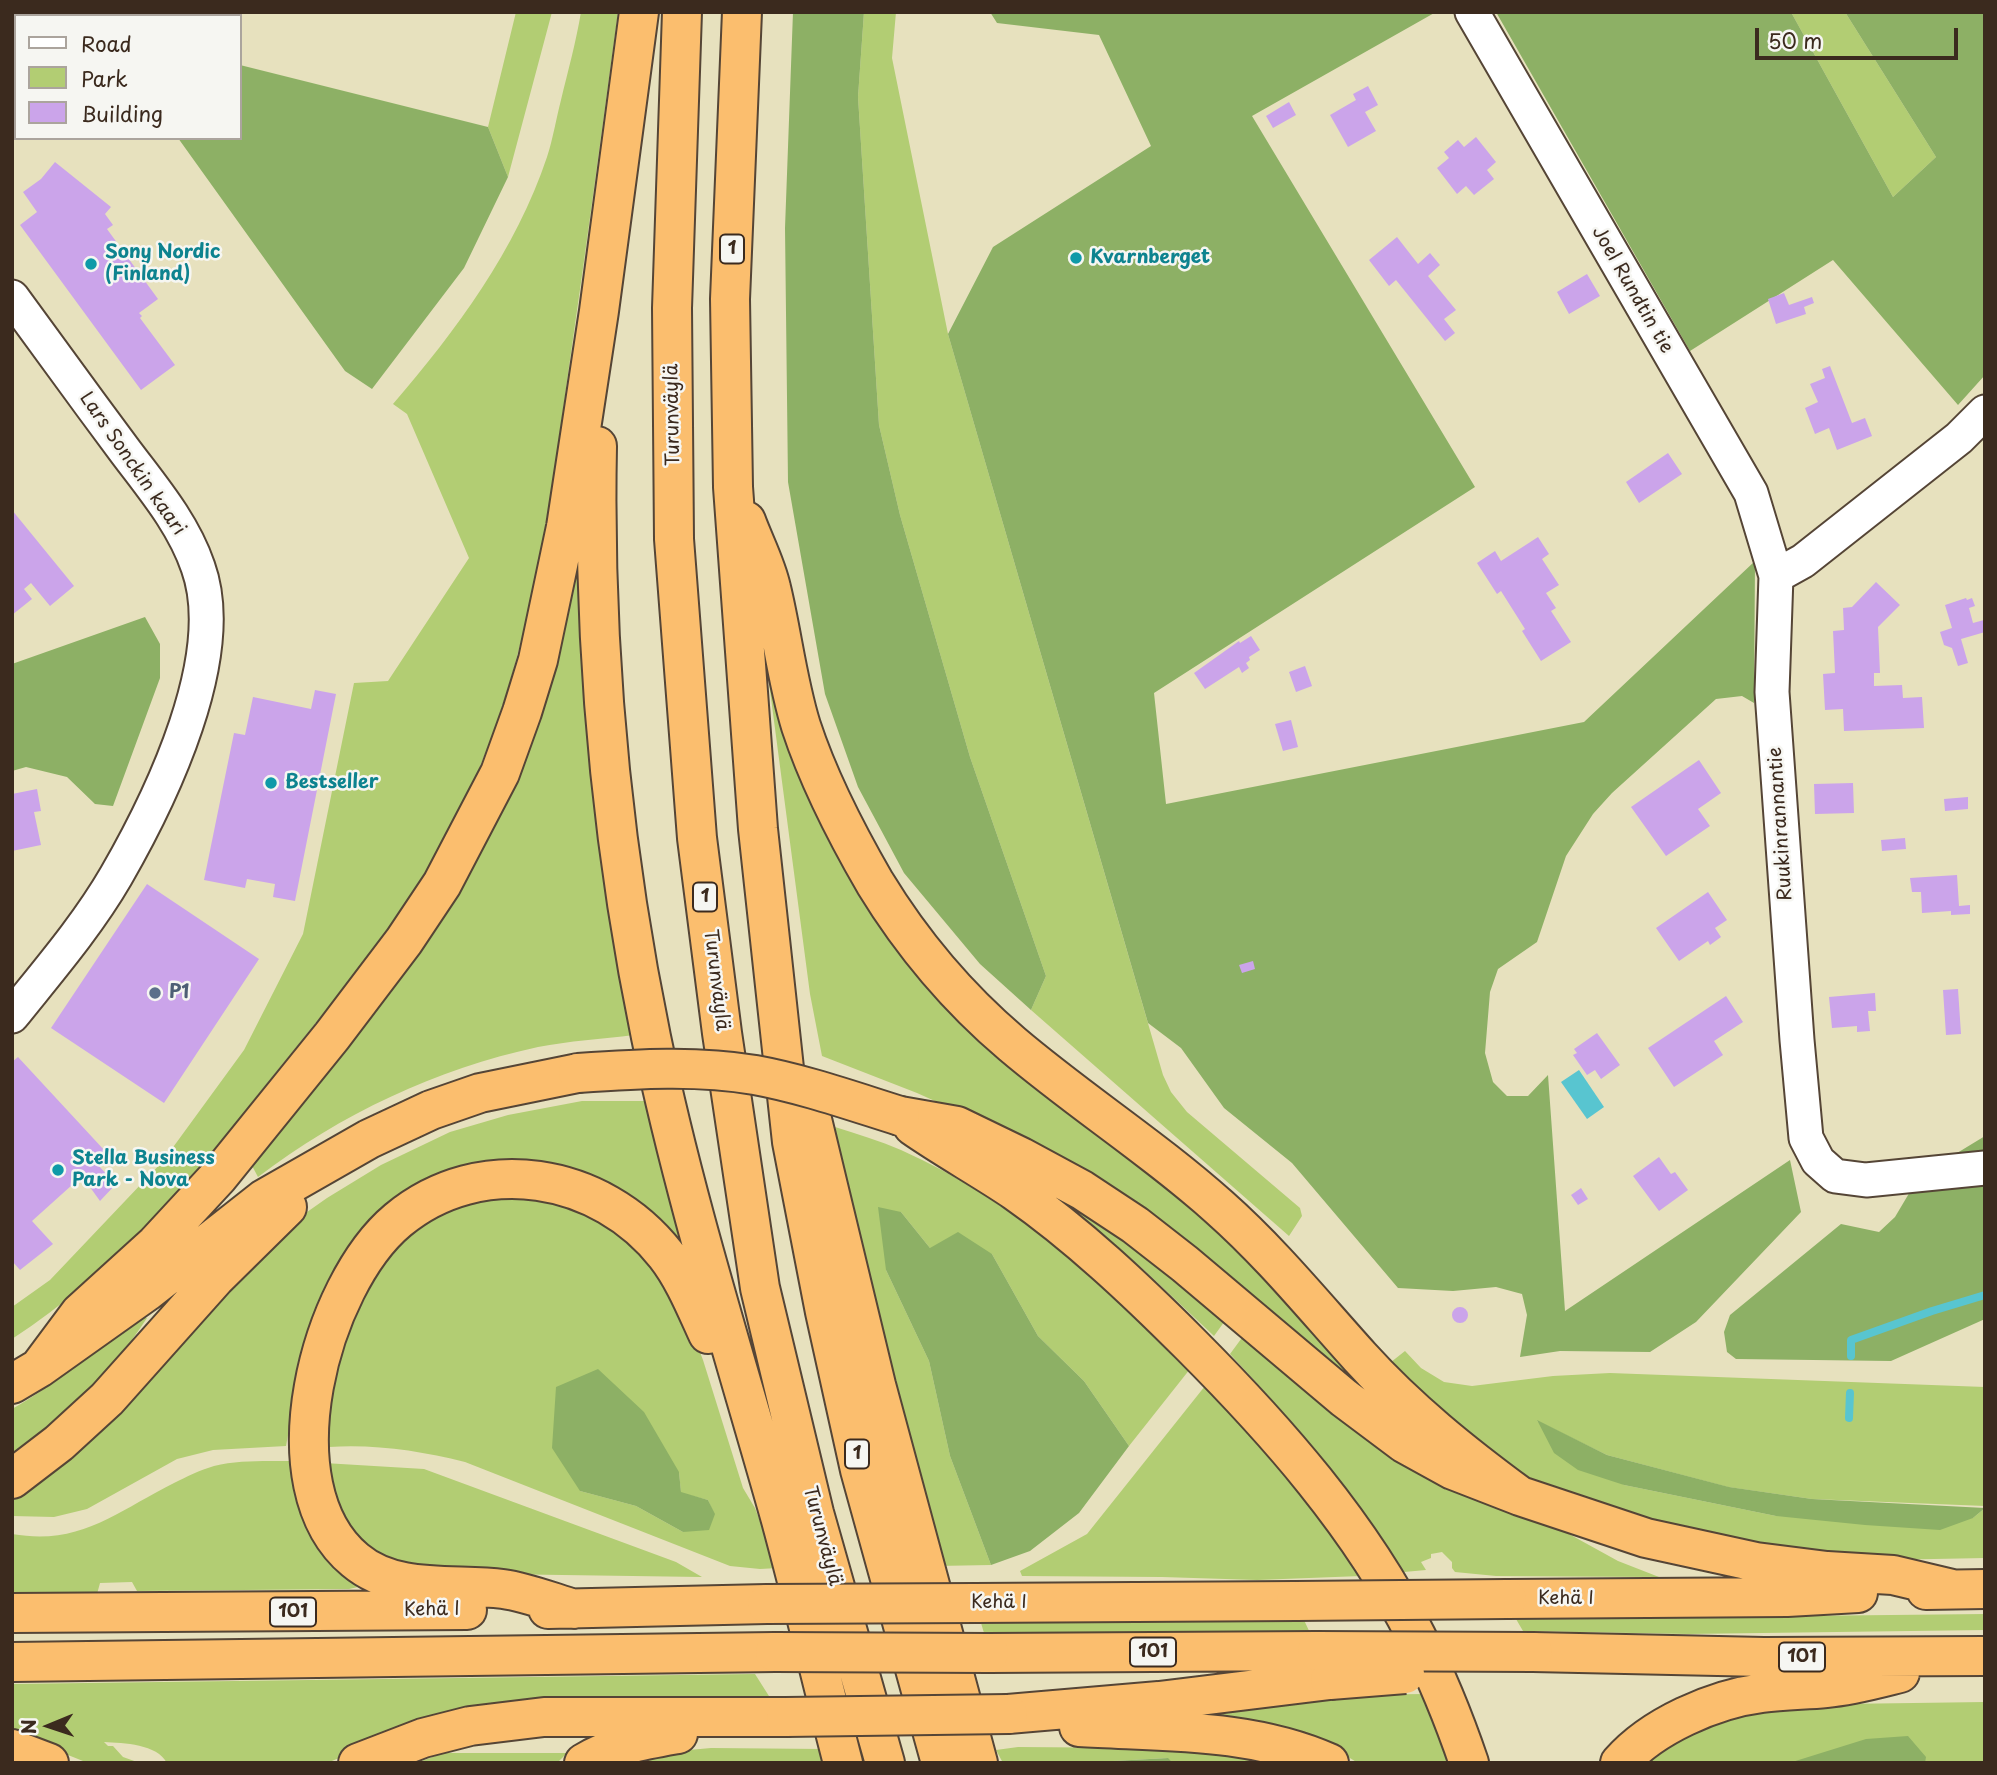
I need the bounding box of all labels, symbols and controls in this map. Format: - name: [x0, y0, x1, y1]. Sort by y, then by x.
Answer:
- legend: [14, 14, 242, 140]
- scale bar: [1759, 14, 1962, 58]
- text: 50 m: [1768, 24, 1822, 56]
- text: Road: [81, 27, 132, 59]
- text: Park: [81, 62, 128, 94]
- text: Building: [81, 97, 163, 129]
- street label: Joel Rundtin tie: [1586, 222, 1678, 358]
- road number: 1: [720, 234, 744, 264]
- place label: Sony Nordic (Finland): [105, 242, 220, 286]
- place label: Kvarnberget: [1090, 247, 1210, 269]
- marker: Kvarnberget: [1068, 250, 1084, 266]
- marker: Sony Nordic (Finland): [83, 256, 99, 272]
- street label: Turunväylä: [661, 364, 685, 466]
- street label: Lars Sonckin kaari: [74, 388, 190, 540]
- street label: Ruukinrannantie: [1764, 746, 1798, 902]
- place label: Bestseller: [285, 772, 378, 794]
- marker: Bestseller: [263, 775, 279, 791]
- road number: 1: [693, 882, 717, 912]
- street label: Turunväylä: [698, 928, 734, 1032]
- place label: P1: [169, 982, 189, 1004]
- marker: P1: [147, 985, 163, 1001]
- place label: Stella Business Park - Nova: [72, 1148, 215, 1192]
- marker: Stella Business Park - Nova: [50, 1162, 66, 1178]
- road number: 1: [845, 1440, 869, 1469]
- street label: Turunväylä: [798, 1484, 846, 1588]
- street label: Kehä I: [1538, 1588, 1594, 1610]
- street label: Kehä I: [971, 1592, 1027, 1614]
- road number: 101: [270, 1597, 316, 1626]
- street label: Kehä I: [404, 1598, 460, 1622]
- road number: 101: [1130, 1638, 1176, 1666]
- road number: 101: [1779, 1642, 1825, 1672]
- north arrow: [14, 1691, 84, 1761]
- text: N: [14, 1719, 42, 1735]

